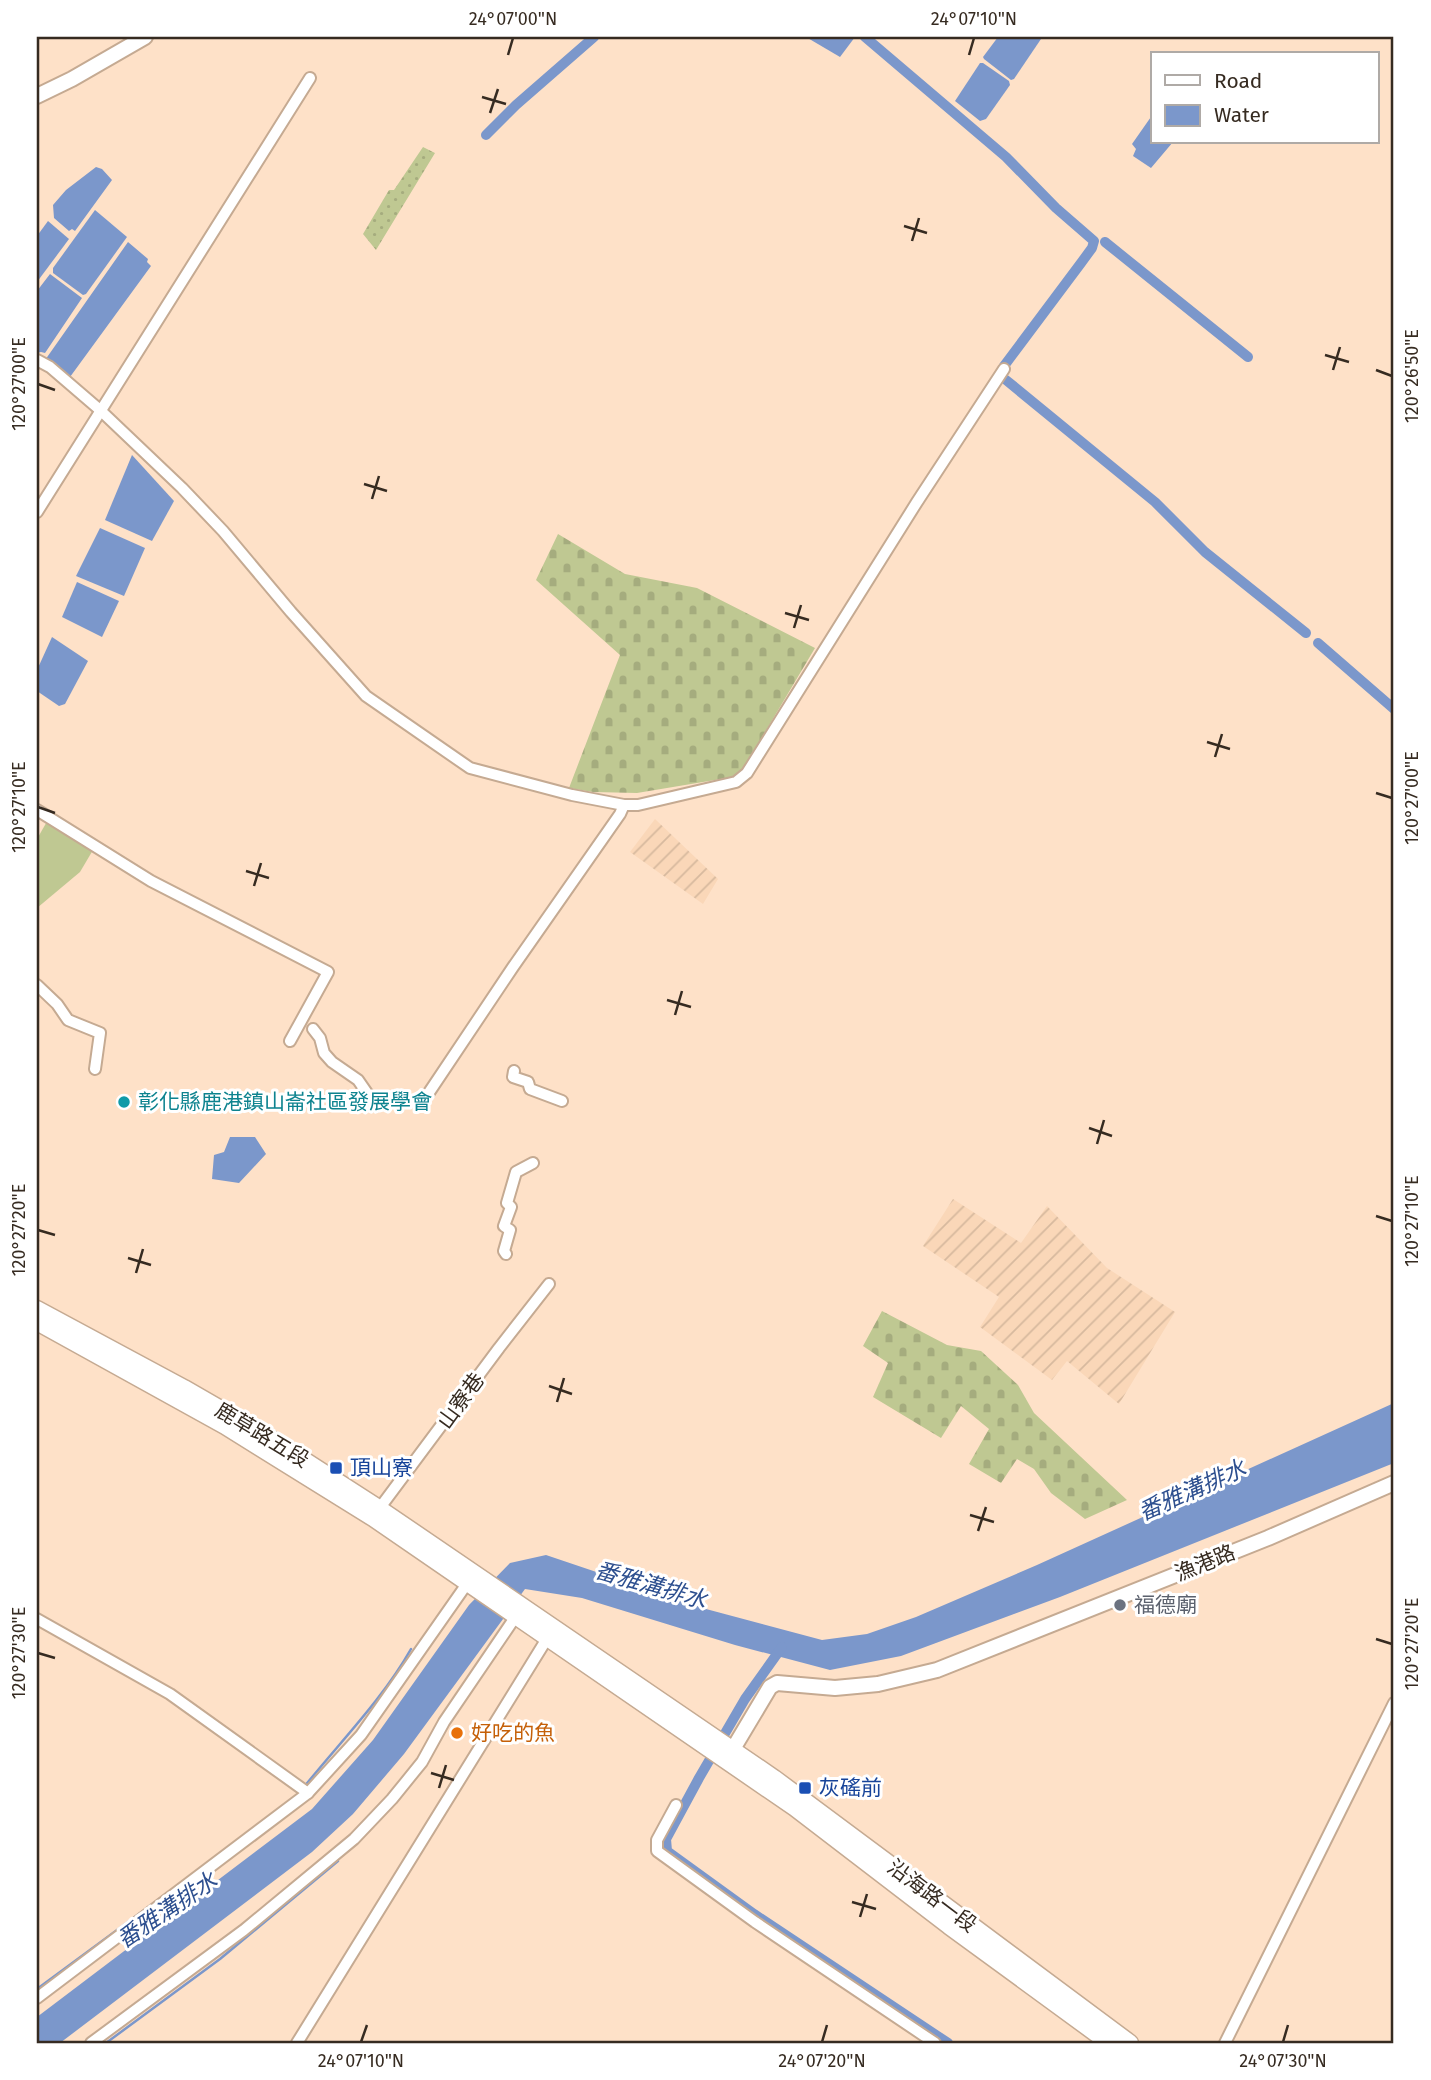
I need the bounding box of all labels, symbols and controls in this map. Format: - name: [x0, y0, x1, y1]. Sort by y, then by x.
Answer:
- text: 24°07'00"N: [469, 8, 557, 30]
- text: 24°07'10"N: [931, 8, 1017, 30]
- legend: [1151, 52, 1378, 144]
- text: Road: [1214, 68, 1262, 94]
- text: Water: [1214, 102, 1269, 128]
- text: 120°26'50"E: [1401, 329, 1423, 423]
- text: 120°27'00"E: [8, 337, 30, 431]
- text: 120°27'00"E: [1401, 751, 1423, 845]
- text: 120°27'10"E: [8, 761, 30, 853]
- place label: 彰化縣鹿港鎮山崙社區發展學會: [138, 1089, 432, 1115]
- marker: 彰化縣鹿港鎮山崙社區發展學會: [116, 1094, 132, 1110]
- text: 120°27'10"E: [1401, 1175, 1423, 1267]
- text: 120°27'20"E: [8, 1184, 30, 1276]
- street label: 山寮巷: [432, 1368, 490, 1434]
- street label: 鹿草路五段: [210, 1397, 314, 1473]
- water label: 番雅溝排水: [1134, 1453, 1251, 1526]
- place label: 頂山寮: [350, 1455, 413, 1481]
- marker: 頂山寮: [328, 1460, 344, 1476]
- street label: 漁港路: [1171, 1539, 1239, 1587]
- water label: 番雅溝排水: [592, 1556, 711, 1615]
- place label: 福德廟: [1134, 1592, 1197, 1618]
- marker: 福德廟: [1112, 1597, 1128, 1613]
- text: 120°27'20"E: [1401, 1598, 1423, 1690]
- text: 120°27'30"E: [8, 1607, 30, 1699]
- place label: 好吃的魚: [471, 1720, 555, 1746]
- marker: 好吃的魚: [449, 1725, 465, 1741]
- place label: 灰磘前: [819, 1775, 882, 1801]
- marker: 灰磘前: [797, 1780, 813, 1796]
- street label: 沿海路一段: [882, 1854, 982, 1938]
- water label: 番雅溝排水: [112, 1866, 223, 1954]
- text: 24°07'10"N: [318, 2050, 404, 2072]
- text: 24°07'20"N: [778, 2050, 866, 2072]
- text: 24°07'30"N: [1239, 2050, 1327, 2072]

